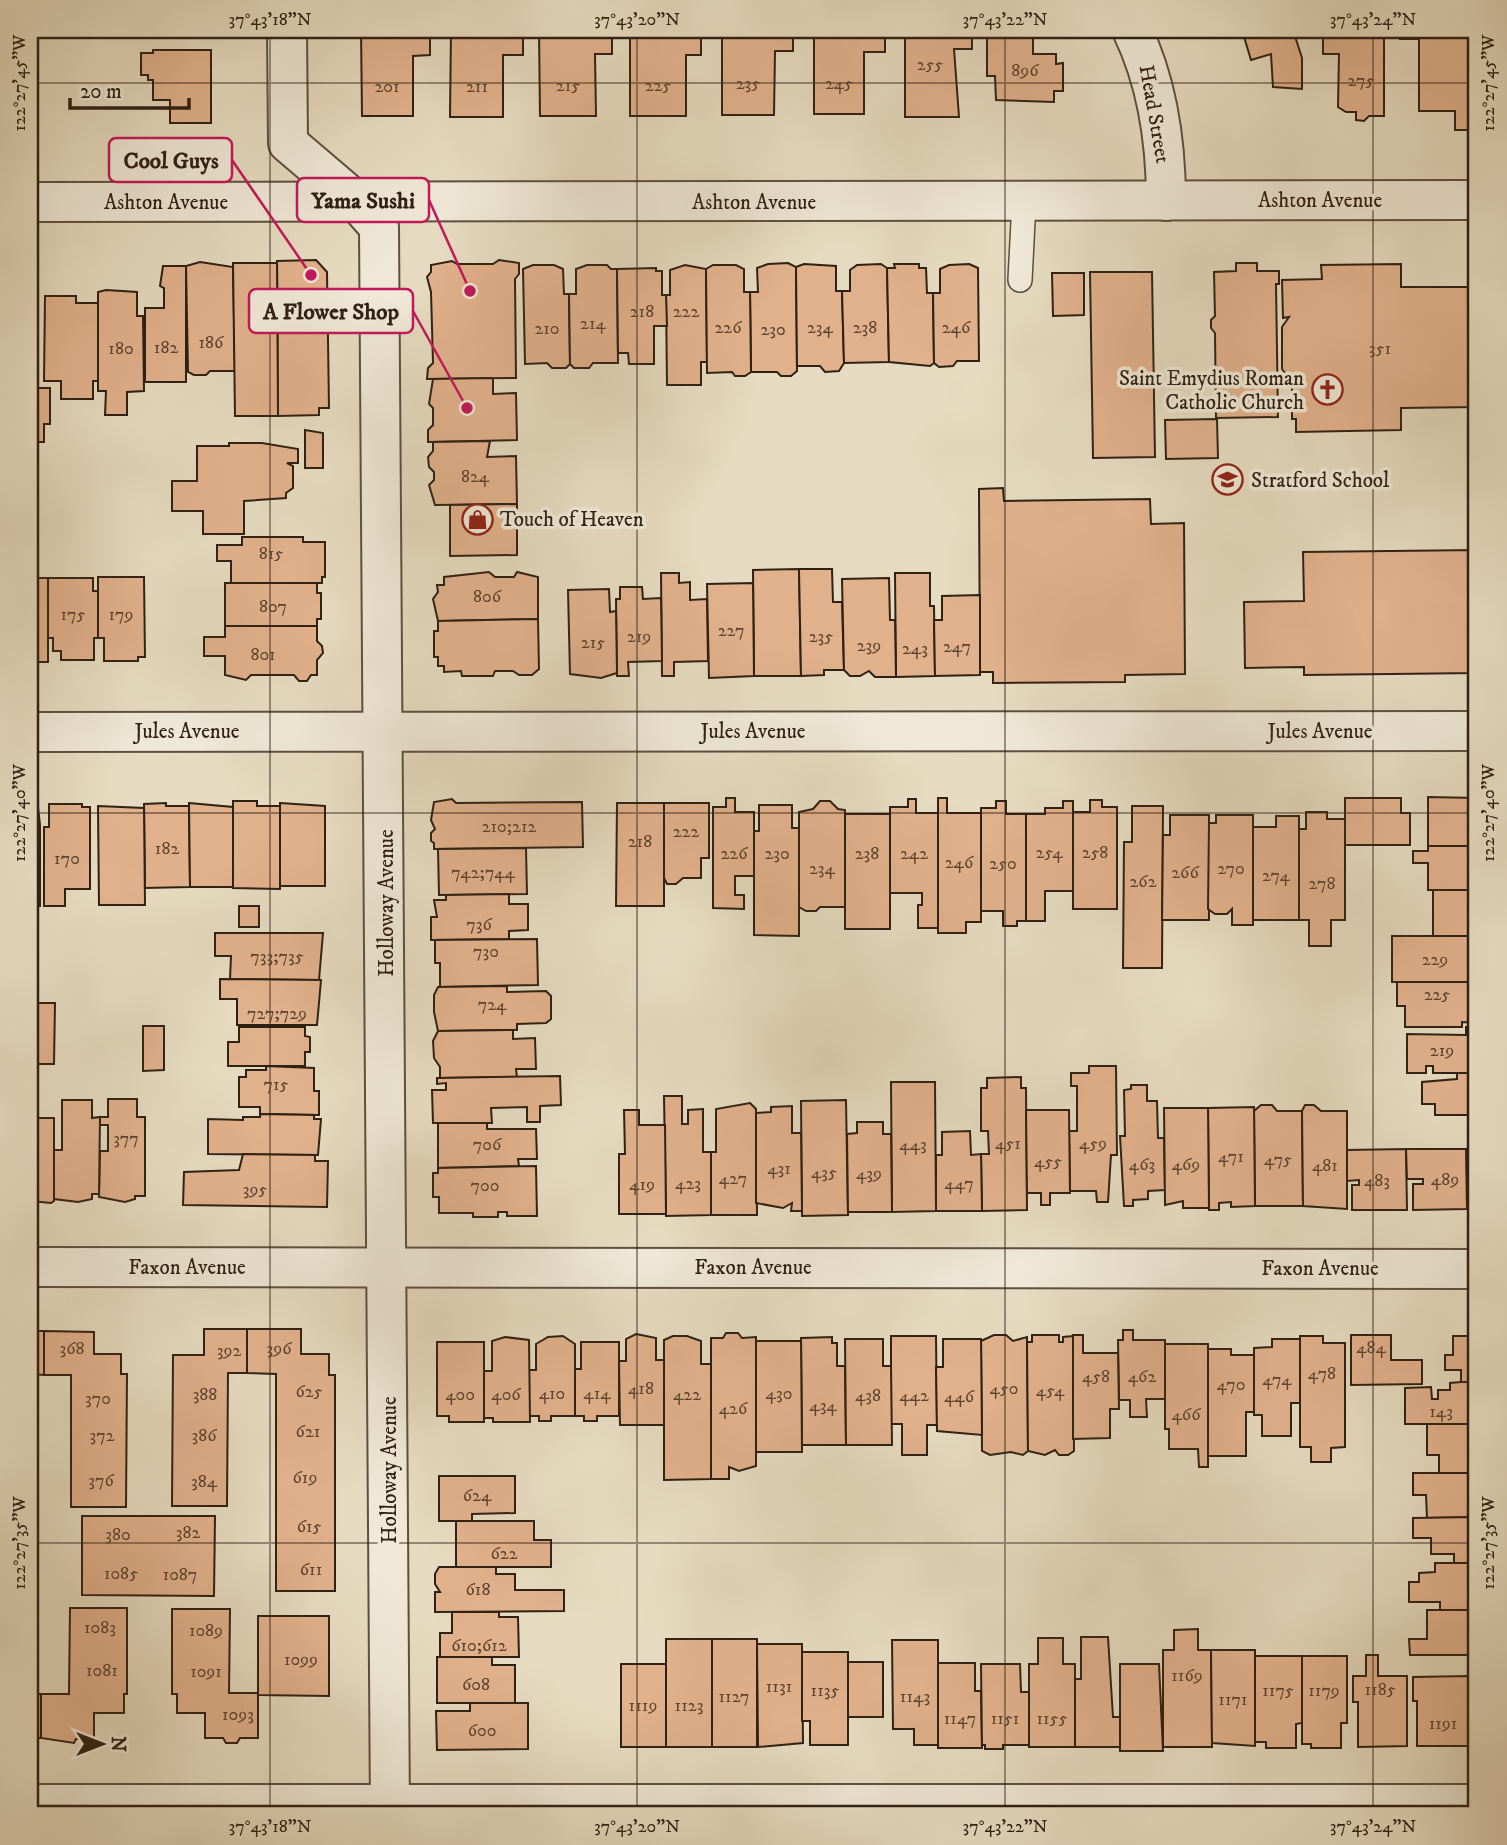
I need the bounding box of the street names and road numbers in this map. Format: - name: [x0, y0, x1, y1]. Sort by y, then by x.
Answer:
- street label: Head Street: [1133, 63, 1176, 166]
- street label: Ashton Avenue: [1258, 188, 1382, 214]
- street label: Ashton Avenue: [104, 190, 228, 216]
- street label: Ashton Avenue: [692, 190, 816, 216]
- street label: Jules Avenue: [132, 719, 240, 745]
- street label: Jules Avenue: [698, 719, 806, 745]
- street label: Jules Avenue: [1265, 719, 1373, 745]
- street label: Holloway Avenue: [374, 829, 400, 977]
- street label: Faxon Avenue: [128, 1255, 246, 1281]
- street label: Faxon Avenue: [694, 1255, 812, 1281]
- street label: Faxon Avenue: [1261, 1256, 1379, 1282]
- street label: Holloway Avenue: [377, 1396, 403, 1544]

